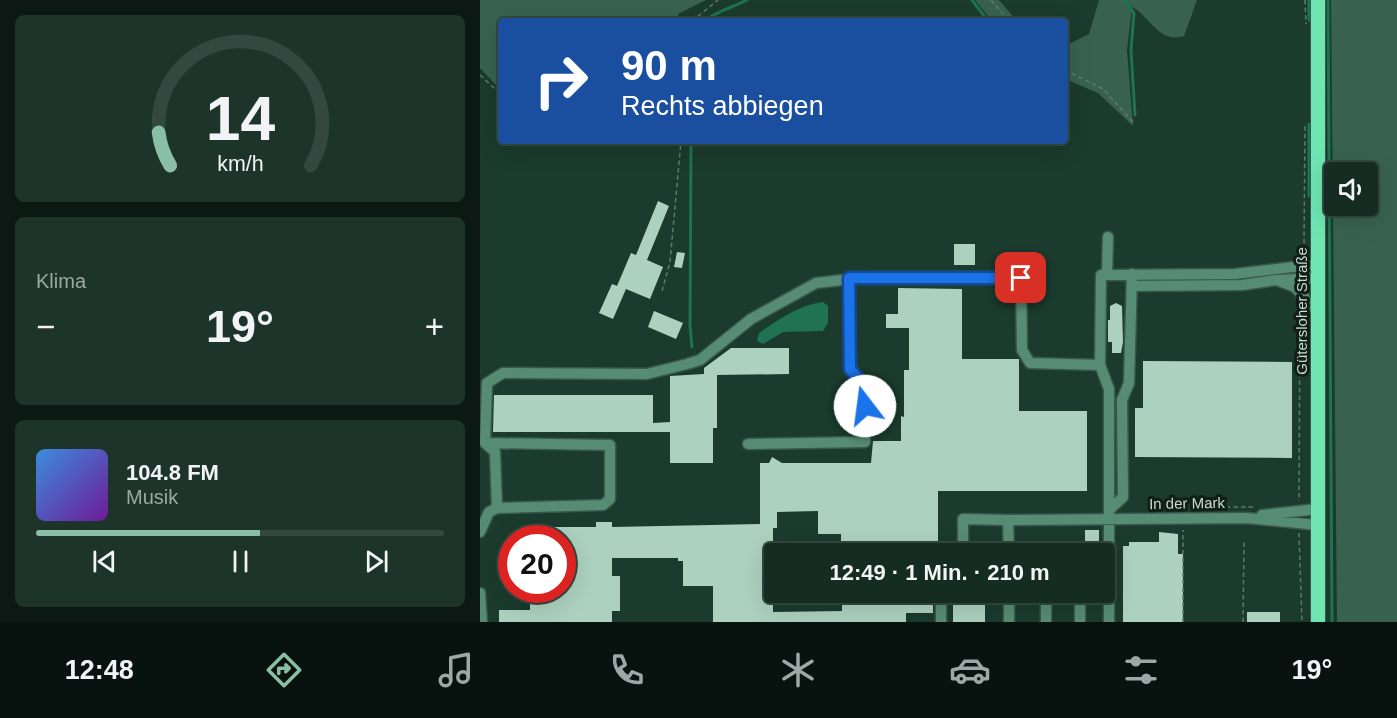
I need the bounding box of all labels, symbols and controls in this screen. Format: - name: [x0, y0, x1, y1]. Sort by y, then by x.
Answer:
- icon: right: [522, 42, 600, 120]
- text: 90 m: [621, 42, 717, 89]
- text: 14: [205, 84, 275, 153]
- text: Rechts abbiegen: [621, 91, 824, 121]
- text: km/h: [217, 152, 263, 176]
- map controls: [1324, 162, 1378, 216]
- button: sound: [1324, 162, 1378, 216]
- street label: Gütersloher Straße: [1293, 247, 1310, 375]
- pin: [995, 252, 1046, 303]
- icon: arrive: [1004, 261, 1037, 294]
- text: Klima: [36, 270, 86, 292]
- text: 19°: [206, 301, 274, 352]
- text: −: [36, 308, 55, 345]
- text: +: [425, 308, 444, 345]
- position arrow: [833, 374, 897, 438]
- text: 104.8 FM: [126, 460, 219, 485]
- text: Musik: [126, 486, 178, 508]
- street label: In der Mark: [1149, 494, 1226, 512]
- speed limit sign: 20: [498, 525, 576, 603]
- icon: previous: [88, 545, 121, 578]
- icon: pause: [224, 545, 257, 578]
- icon: next: [360, 545, 393, 578]
- text: 12:49 · 1 Min. · 210 m: [829, 560, 1050, 585]
- icon: directions: [263, 649, 305, 691]
- icon: music: [435, 649, 477, 691]
- icon: phone: [606, 649, 648, 691]
- icon: climate: [777, 649, 819, 691]
- icon: car: [949, 649, 991, 691]
- icon: filters: [1120, 649, 1162, 691]
- text: 12:48: [65, 655, 134, 685]
- text: 19°: [1291, 655, 1332, 685]

